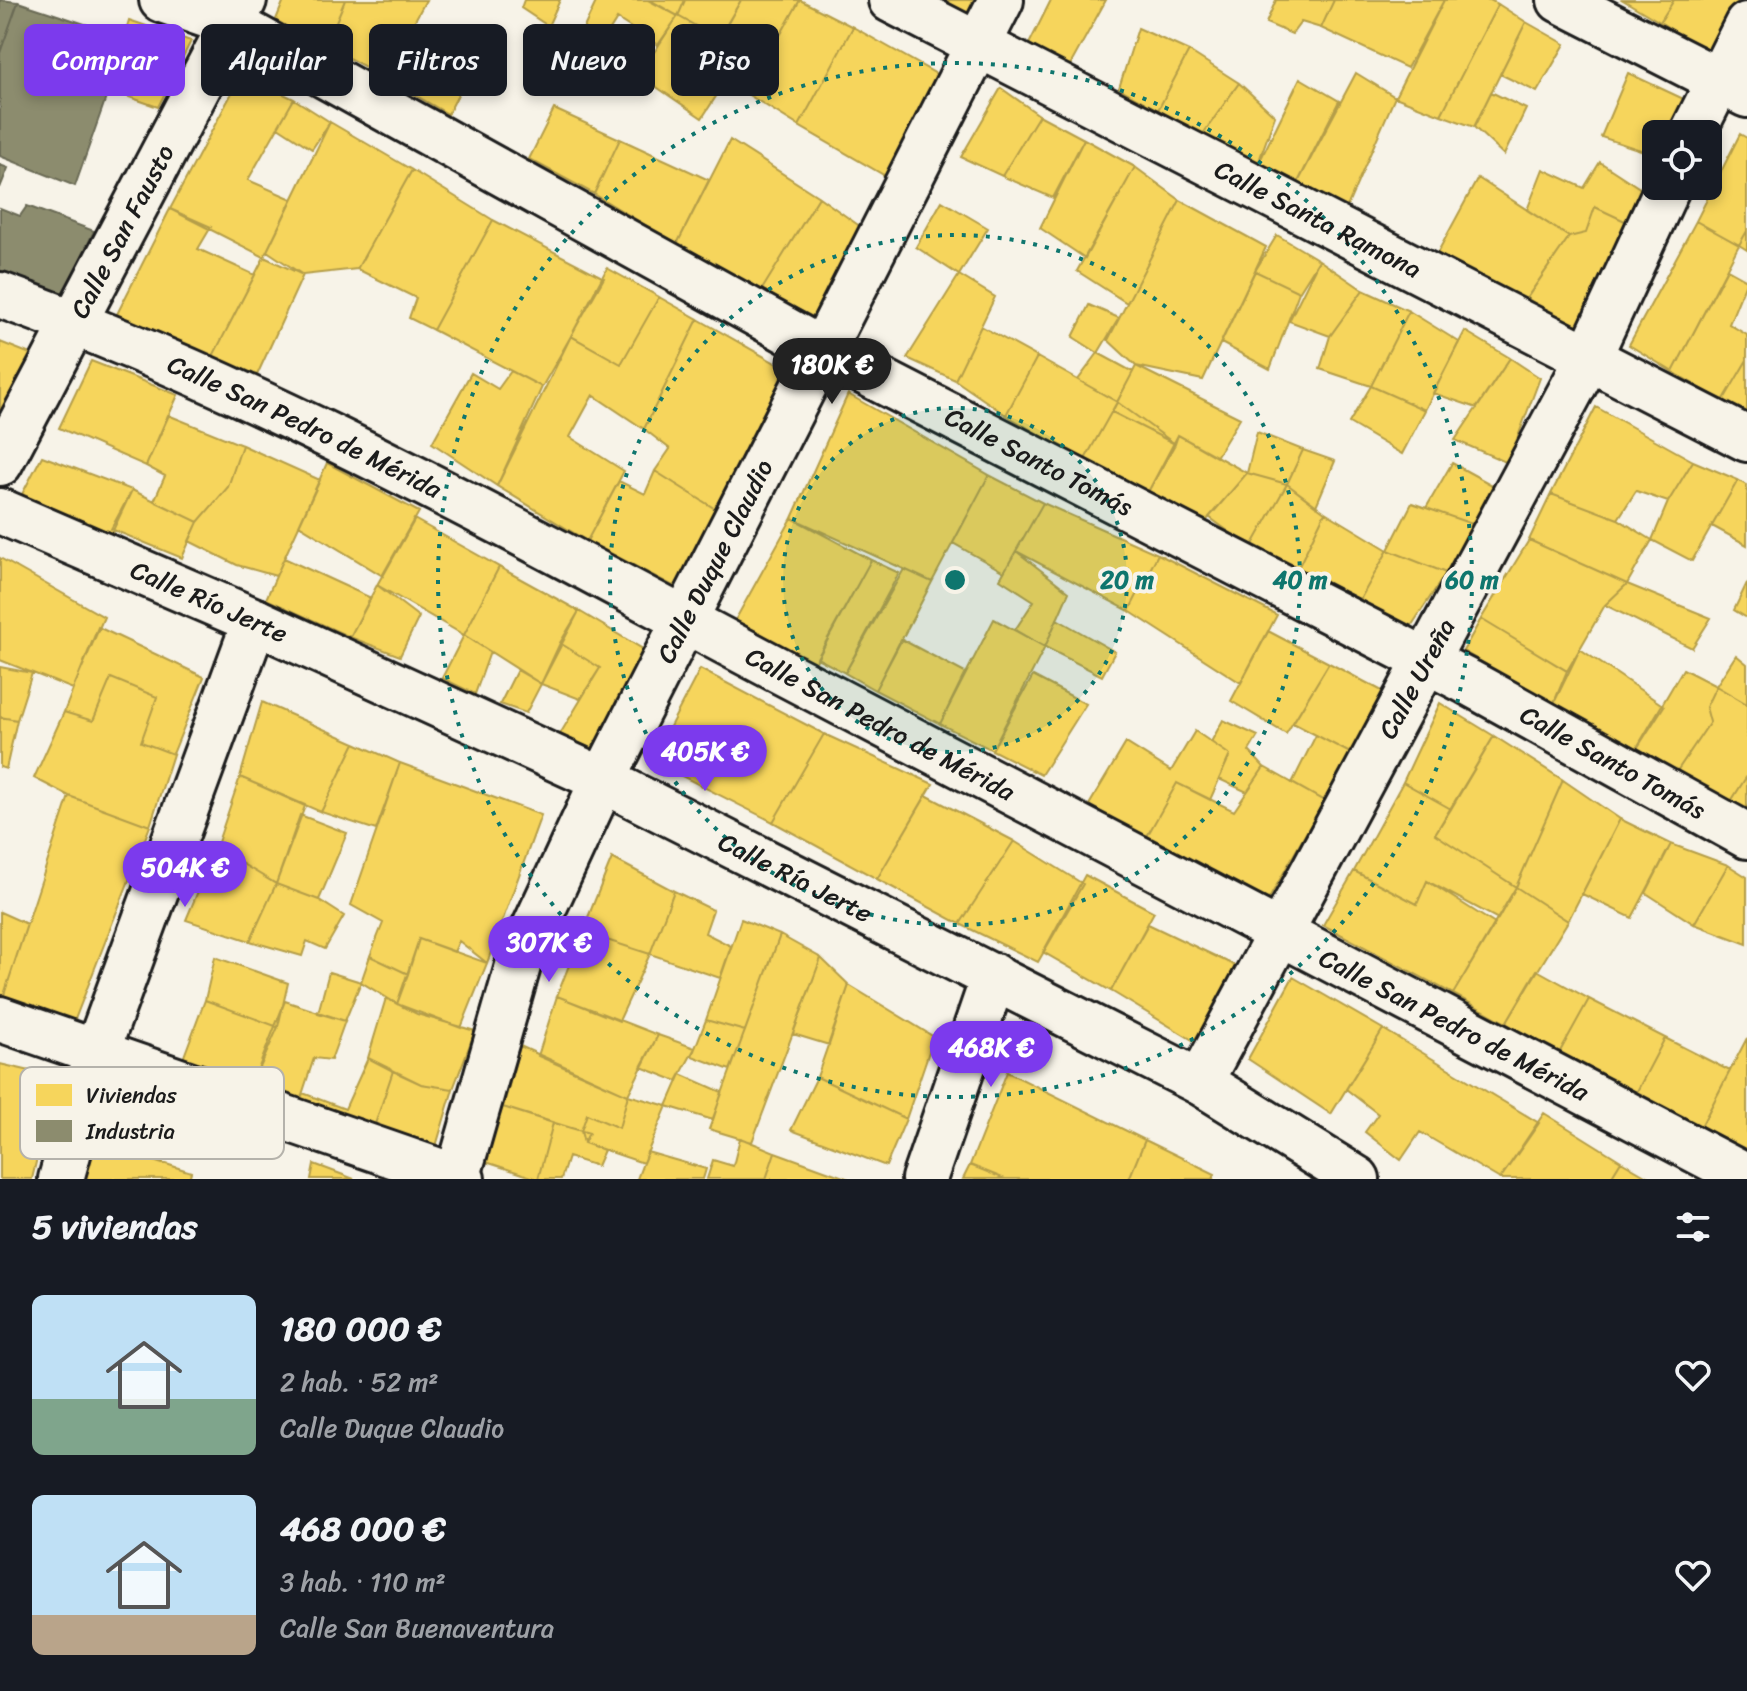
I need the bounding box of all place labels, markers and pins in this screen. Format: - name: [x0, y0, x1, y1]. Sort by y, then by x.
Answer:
- pin: 180K €: [767, 338, 897, 406]
- centre of rings: [941, 566, 969, 594]
- pin: 405K €: [640, 725, 770, 793]
- pin: 504K €: [120, 841, 250, 909]
- pin: 307K €: [484, 916, 614, 984]
- pin: 468K €: [926, 1021, 1056, 1089]

